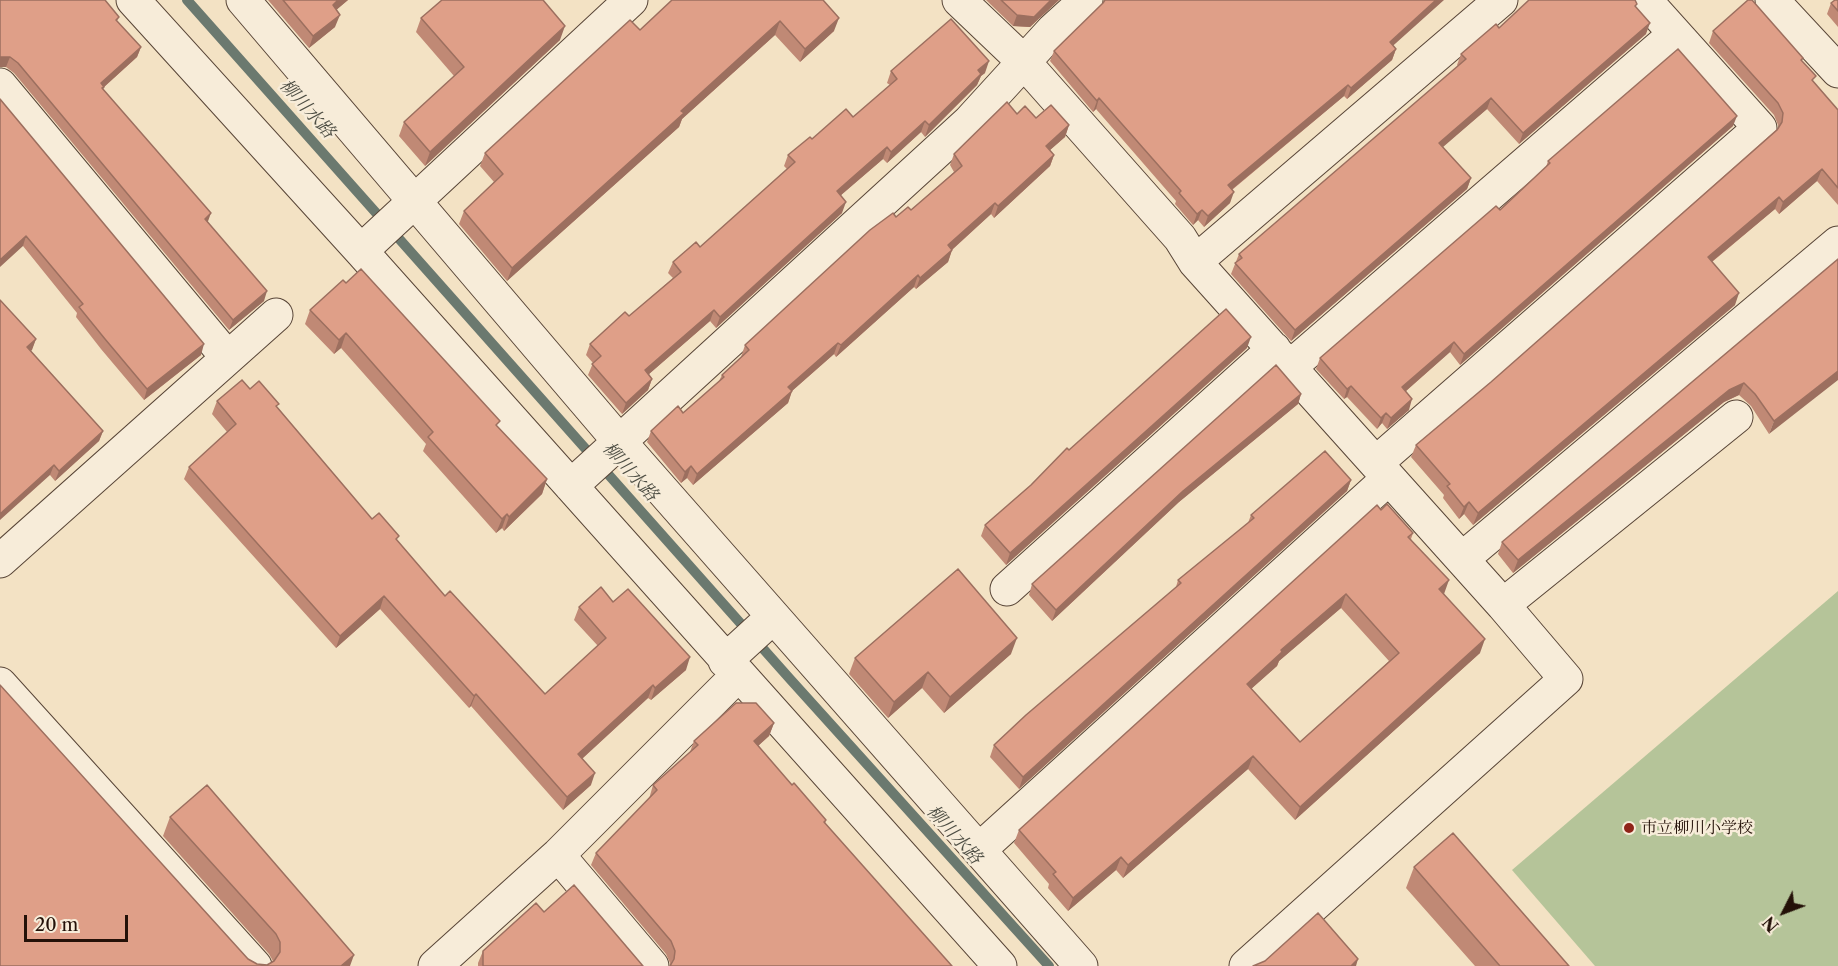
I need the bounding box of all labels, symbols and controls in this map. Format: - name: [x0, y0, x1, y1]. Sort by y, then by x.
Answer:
- water label: 柳川水路: [275, 75, 339, 143]
- water label: 柳川水路: [598, 438, 662, 506]
- water label: 柳川水路: [922, 801, 986, 869]
- place label: 市立柳川小学校: [1641, 818, 1753, 838]
- marker: 市立柳川小学校: [1622, 821, 1636, 835]
- north arrow: [1754, 882, 1814, 942]
- scale bar: [27, 903, 130, 941]
- text: N: [1759, 912, 1783, 936]
- text: 20 m: [35, 914, 78, 936]

